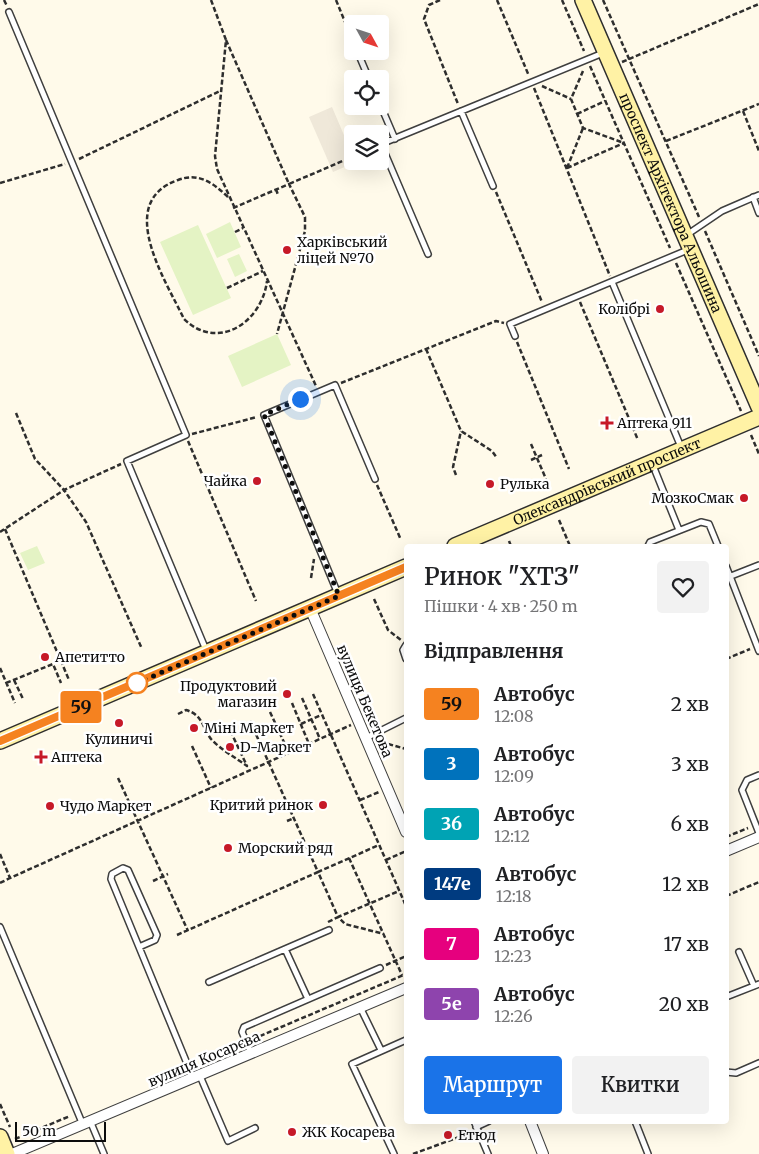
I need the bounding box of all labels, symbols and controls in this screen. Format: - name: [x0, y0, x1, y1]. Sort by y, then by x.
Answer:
- north arrow: [344, 15, 389, 60]
- map controls: [344, 15, 389, 170]
- button: locate: [344, 70, 389, 115]
- street label: проспект Архітектора Альошина: [615, 90, 726, 316]
- button: layers: [344, 125, 389, 170]
- place label: Харківський ліцей №70: [297, 233, 388, 267]
- marker: Харківський ліцей №70: [281, 244, 293, 256]
- place label: Колібрі: [598, 300, 650, 318]
- marker: Колібрі: [654, 303, 666, 315]
- your location: [288, 387, 313, 412]
- place label: Аптека 911: [616, 414, 692, 432]
- marker: Аптека 911: [601, 417, 613, 429]
- street label: Олександрівський проспект: [510, 434, 704, 529]
- place label: Чайка: [204, 472, 247, 490]
- marker: Чайка: [251, 475, 263, 487]
- place label: Рулька: [500, 475, 550, 493]
- marker: Рулька: [484, 478, 496, 490]
- place label: МозкоСмак: [651, 489, 734, 507]
- marker: МозкоСмак: [738, 492, 750, 504]
- text: Ринок "ХТЗ": [424, 561, 580, 592]
- button: heart: [657, 561, 709, 613]
- text: Пішки · 4 хв · 250 m: [424, 596, 578, 616]
- text: Відправлення: [424, 639, 564, 663]
- street label: вулиця Бекетова: [333, 642, 397, 761]
- place label: Апетитто: [54, 648, 125, 666]
- marker: Апетитто: [39, 651, 51, 663]
- unlabelled marker: [126, 672, 148, 694]
- place label: Продуктовий магазин: [180, 677, 277, 711]
- text: Автобус: [494, 682, 575, 706]
- marker: Продуктовий магазин: [281, 688, 293, 700]
- line badge: 59: [58, 691, 104, 723]
- text: 59: [441, 692, 462, 715]
- text: 2 хв: [671, 692, 709, 716]
- text: 59: [70, 695, 92, 718]
- text: 12:08: [494, 706, 534, 726]
- marker: Кулиничі: [113, 717, 125, 729]
- place label: Міні Маркет: [204, 719, 295, 737]
- marker: Міні Маркет: [188, 722, 200, 734]
- place label: Кулиничі: [85, 730, 153, 748]
- place label: D-Mаркет: [240, 738, 312, 756]
- marker: D-Mаркет: [224, 741, 236, 753]
- text: Автобус: [494, 742, 575, 766]
- place label: Аптека: [50, 748, 103, 766]
- marker: Аптека: [35, 751, 47, 763]
- text: 3: [446, 752, 457, 775]
- text: 3 хв: [671, 752, 709, 776]
- text: 12:09: [494, 766, 534, 786]
- place label: Критий ринок: [210, 796, 313, 814]
- place label: Чудо Маркет: [60, 797, 152, 815]
- marker: Критий ринок: [317, 799, 329, 811]
- marker: Чудо Маркет: [44, 800, 56, 812]
- text: Автобус: [494, 802, 575, 826]
- text: 36: [441, 812, 462, 835]
- text: 6 хв: [670, 812, 709, 836]
- text: 12:12: [494, 826, 530, 846]
- place label: Морский ряд: [238, 839, 333, 857]
- marker: Морский ряд: [222, 842, 234, 854]
- text: Автобус: [496, 862, 576, 886]
- text: 147е: [434, 872, 471, 895]
- text: 12 хв: [662, 872, 709, 896]
- text: 12:18: [496, 886, 531, 906]
- text: Автобус: [494, 922, 575, 946]
- text: 7: [446, 932, 457, 955]
- text: 17 хв: [664, 932, 709, 956]
- text: 12:23: [494, 946, 532, 966]
- text: Автобус: [494, 982, 575, 1006]
- text: 5е: [441, 992, 462, 1015]
- text: 20 хв: [659, 992, 709, 1016]
- text: 12:26: [494, 1006, 533, 1026]
- street label: вулиця Косарєва: [145, 1027, 263, 1091]
- button: Маршрут: [424, 1056, 562, 1114]
- button: Квитки: [572, 1056, 709, 1114]
- scale bar: [15, 1119, 106, 1142]
- text: 50 m: [22, 1122, 56, 1140]
- place label: ЖК Косарева: [302, 1123, 396, 1141]
- marker: ЖК Косарева: [286, 1126, 298, 1138]
- place label: Етюд: [458, 1126, 496, 1144]
- marker: Етюд: [442, 1129, 454, 1141]

